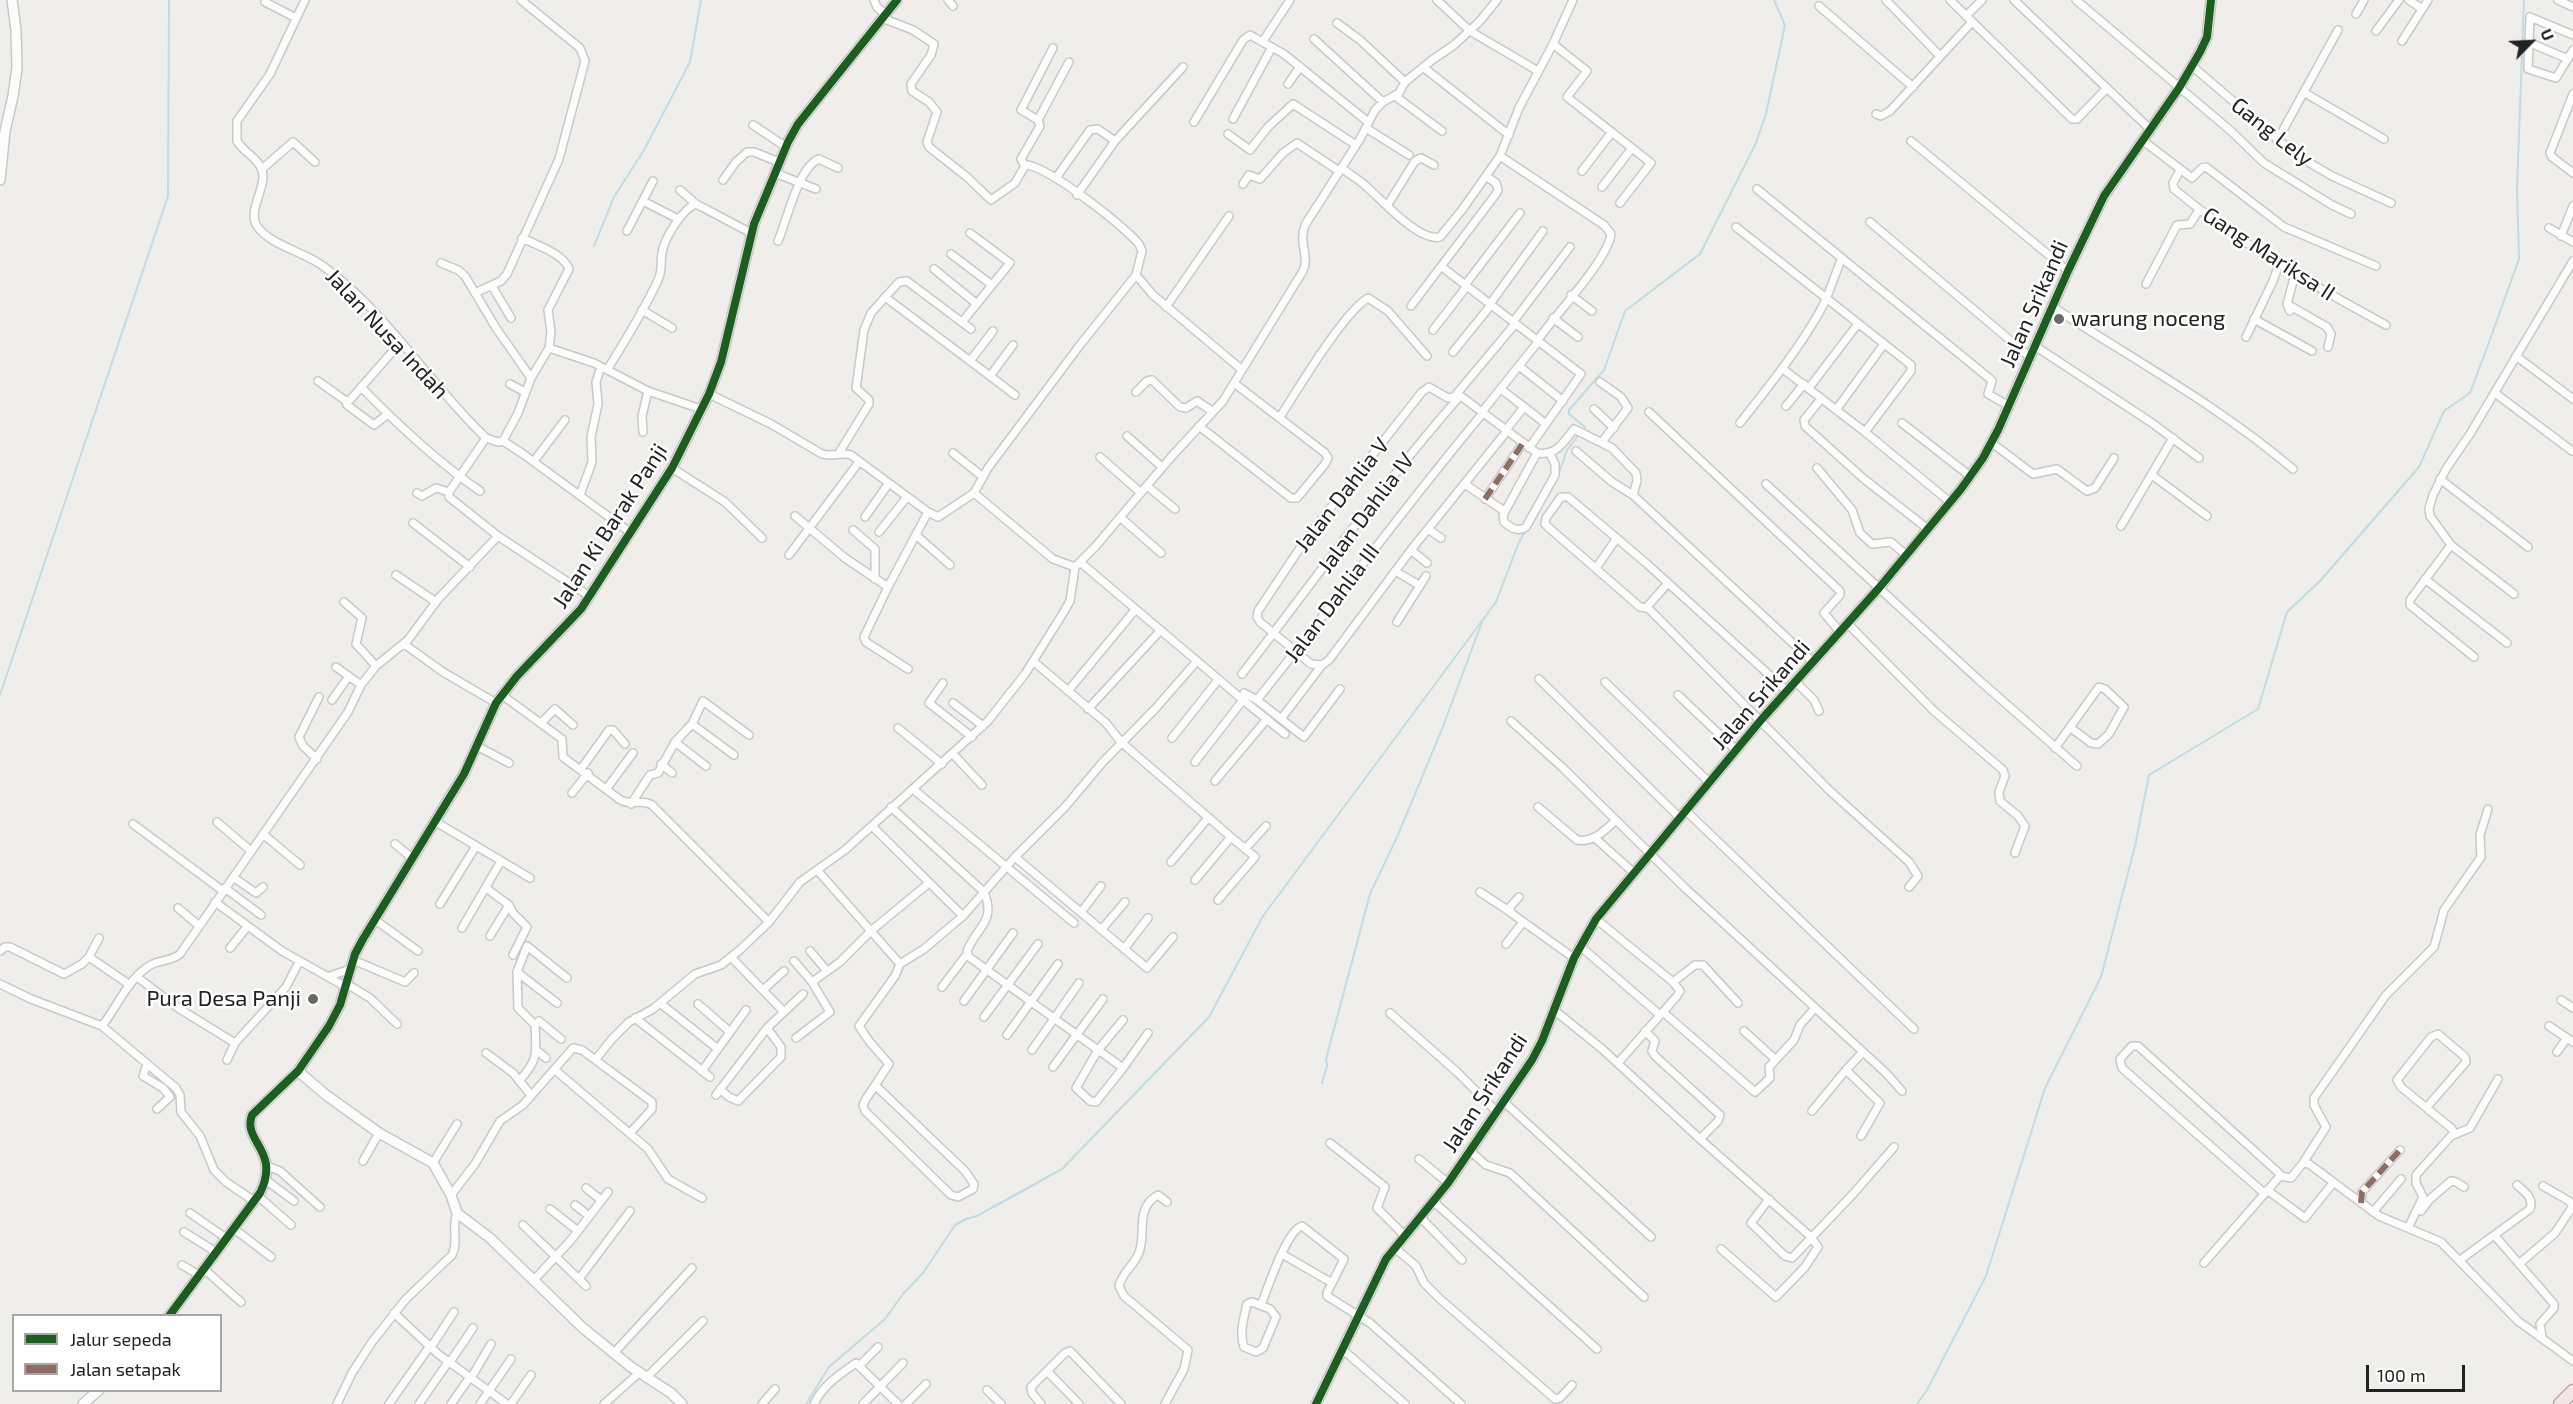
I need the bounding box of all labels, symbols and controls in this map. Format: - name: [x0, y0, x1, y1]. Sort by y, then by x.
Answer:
- north arrow: [2501, 12, 2561, 72]
- text: U: [2537, 26, 2559, 43]
- street label: Gang Lely: [2226, 92, 2318, 172]
- street label: Gang Mariksa II: [2198, 201, 2340, 307]
- street label: Jalan Srikandi: [1994, 236, 2074, 372]
- street label: Jalan Nusa Indah: [320, 264, 454, 404]
- place label: warung noceng: [2071, 306, 2225, 332]
- marker: warung noceng: [2052, 312, 2066, 326]
- street label: Jalan Dahlia V: [1289, 433, 1395, 557]
- street label: Jalan Ki Barak Panji: [547, 439, 673, 613]
- street label: Jalan Dahlia IV: [1312, 448, 1420, 578]
- street label: Jalan Dahlia III: [1279, 539, 1385, 667]
- street label: Jalan Srikandi: [1706, 635, 1816, 755]
- place label: Pura Desa Panji: [146, 986, 301, 1012]
- marker: Pura Desa Panji: [306, 992, 320, 1006]
- street label: Jalan Srikandi: [1437, 1029, 1533, 1157]
- legend: [12, 1314, 222, 1392]
- text: Jalur sepeda: [70, 1328, 172, 1350]
- scale bar: [2369, 1353, 2468, 1391]
- text: Jalan setapak: [70, 1358, 181, 1380]
- text: 100 m: [2377, 1364, 2426, 1386]

